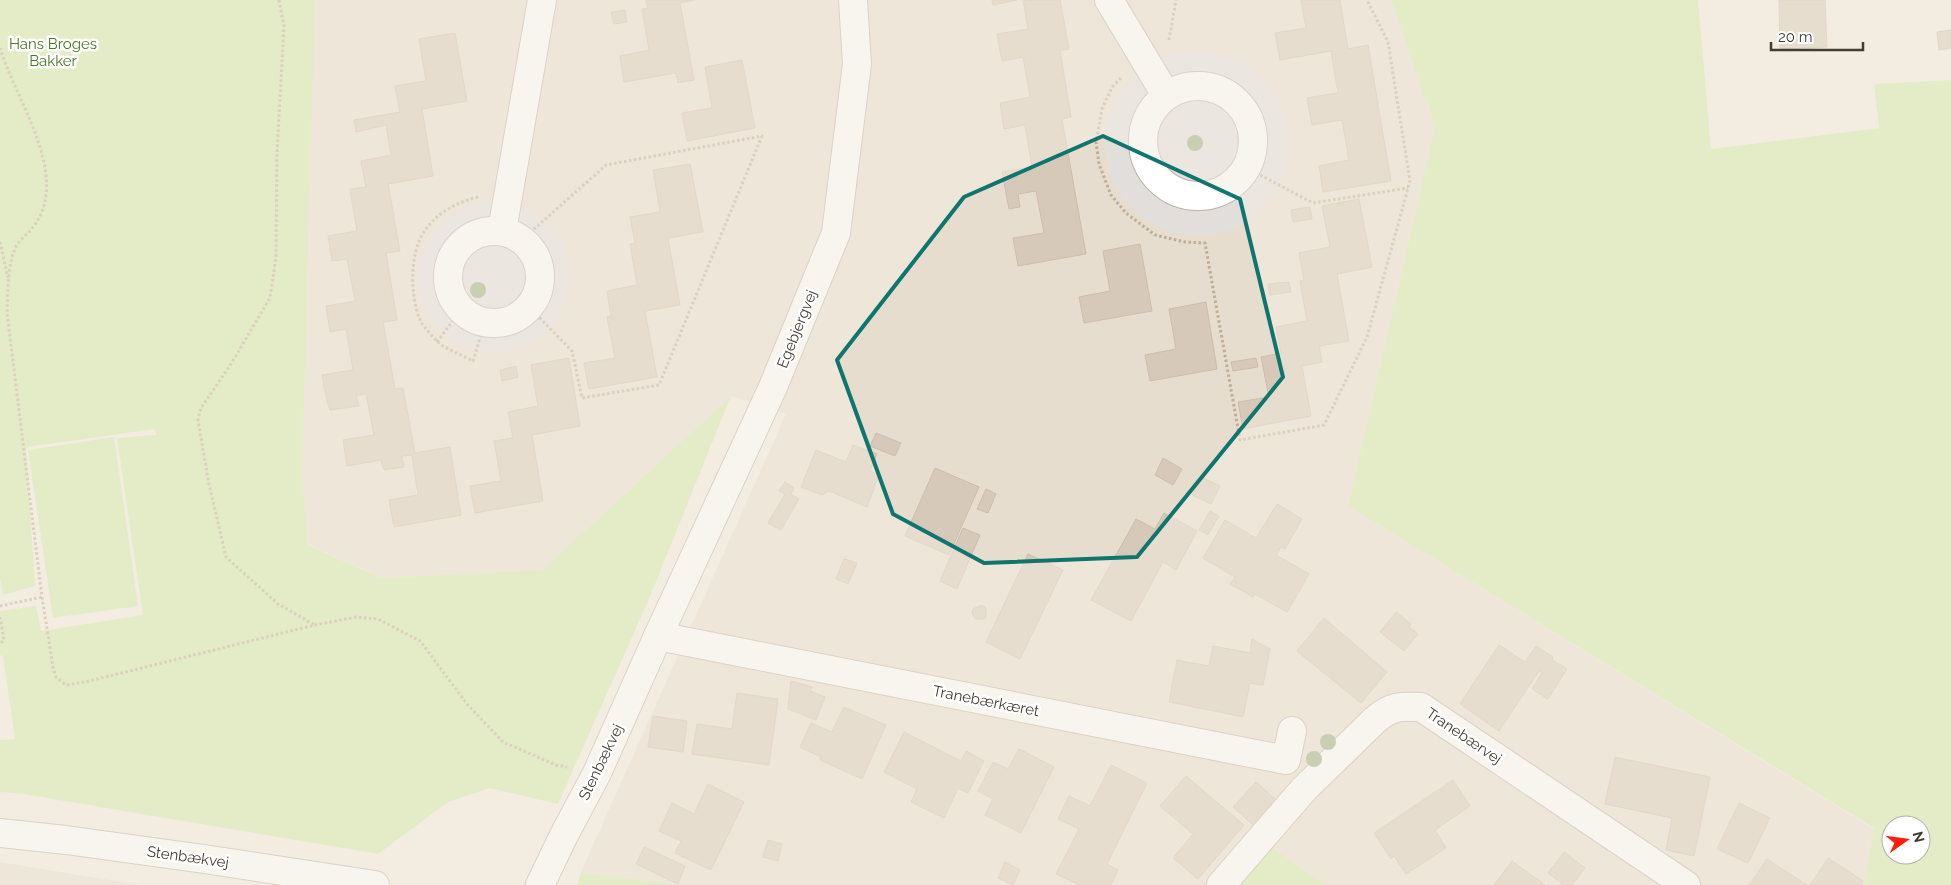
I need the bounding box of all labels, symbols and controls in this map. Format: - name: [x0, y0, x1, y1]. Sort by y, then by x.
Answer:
- scale bar: [1771, 20, 1864, 52]
- text: 20 m: [1778, 28, 1813, 46]
- park label: Hans Broges Bakker: [9, 35, 97, 70]
- street label: Egebjergvej: [773, 287, 821, 371]
- street label: Tranebærkæret: [931, 682, 1041, 720]
- street label: Tranebærvej: [1423, 704, 1505, 768]
- street label: Stenbækvej: [575, 721, 627, 803]
- north arrow: [1881, 815, 1931, 865]
- text: N: [1910, 830, 1928, 844]
- street label: Stenbækvej: [146, 842, 230, 872]

